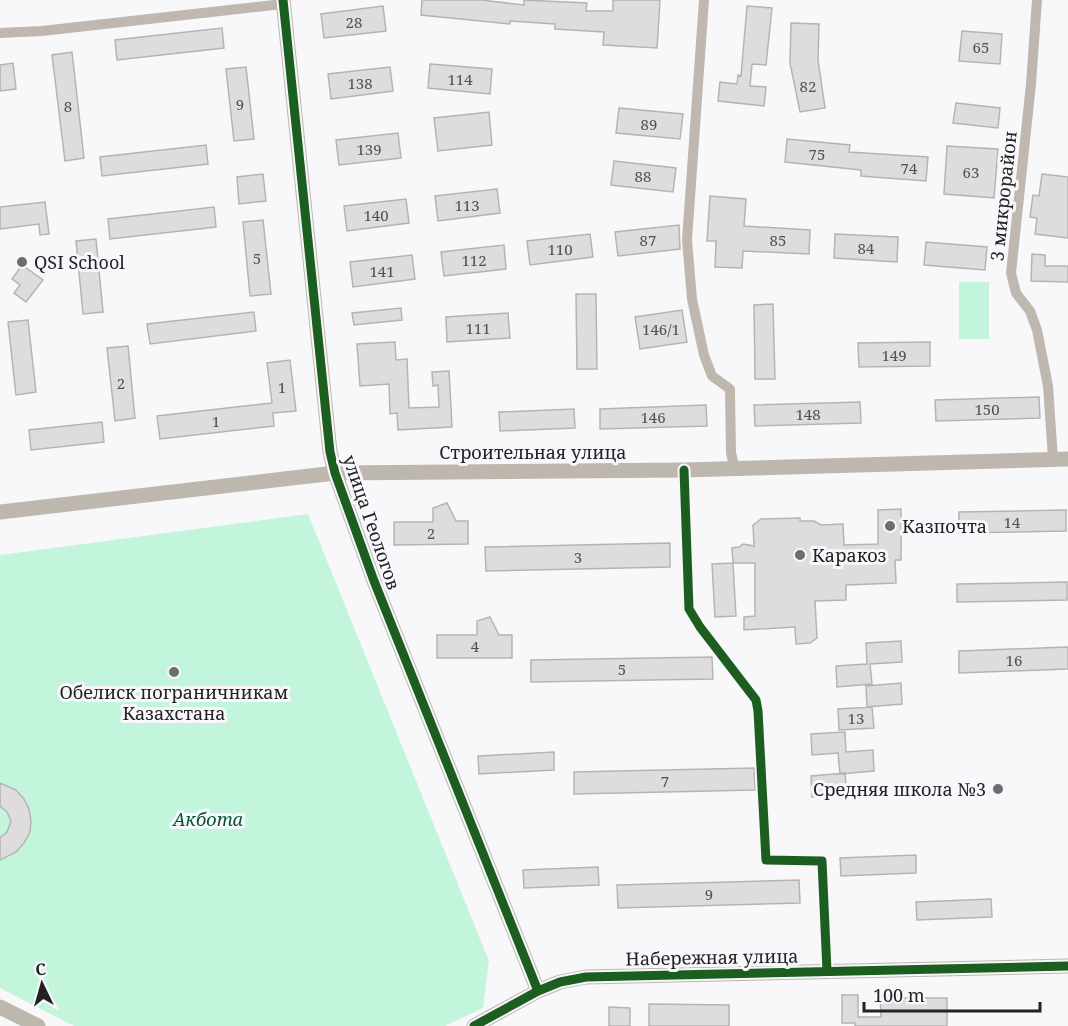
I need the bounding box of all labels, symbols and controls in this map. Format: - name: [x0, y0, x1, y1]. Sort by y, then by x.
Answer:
- house number: 28: [346, 12, 362, 32]
- house number: 65: [973, 37, 989, 57]
- house number: 114: [447, 69, 473, 89]
- house number: 138: [347, 73, 373, 93]
- house number: 82: [800, 76, 816, 96]
- house number: 9: [236, 94, 244, 114]
- house number: 8: [64, 96, 72, 116]
- house number: 89: [641, 114, 657, 134]
- street label: 3 микрорайон: [984, 130, 1022, 262]
- house number: 139: [356, 139, 382, 159]
- house number: 75: [809, 144, 825, 164]
- house number: 74: [901, 158, 918, 178]
- house number: 63: [963, 162, 979, 182]
- house number: 88: [635, 166, 651, 186]
- house number: 113: [454, 195, 480, 215]
- house number: 140: [363, 205, 389, 225]
- house number: 87: [640, 230, 656, 250]
- house number: 85: [770, 230, 786, 250]
- house number: 84: [858, 238, 875, 258]
- house number: 110: [547, 239, 573, 259]
- house number: 5: [253, 248, 261, 268]
- place label: QSI School: [34, 250, 125, 274]
- house number: 112: [461, 250, 487, 270]
- marker: QSI School: [15, 255, 29, 269]
- house number: 141: [369, 261, 395, 281]
- house number: 111: [465, 318, 491, 338]
- house number: 146/1: [642, 319, 680, 339]
- house number: 149: [881, 345, 907, 365]
- house number: 2: [117, 373, 125, 393]
- house number: 1: [278, 377, 286, 397]
- house number: 150: [974, 399, 1000, 419]
- house number: 148: [795, 404, 821, 424]
- house number: 146: [640, 407, 666, 427]
- house number: 1: [212, 411, 220, 431]
- street label: Строительная улица: [439, 440, 627, 464]
- street label: улица Геологов: [338, 452, 406, 593]
- house number: 14: [1004, 512, 1021, 532]
- place label: Казпочта: [902, 514, 987, 538]
- marker: Казпочта: [883, 519, 897, 533]
- house number: 2: [427, 523, 435, 543]
- place label: Каракоз: [812, 543, 886, 567]
- house number: 3: [574, 547, 582, 567]
- marker: Каракоз: [793, 548, 807, 562]
- house number: 4: [471, 636, 480, 656]
- house number: 16: [1006, 650, 1022, 670]
- house number: 5: [618, 659, 626, 679]
- marker: Обелиск пограничникам Казахстана: [167, 665, 181, 679]
- place label: Обелиск пограничникам Казахстана: [60, 680, 289, 725]
- house number: 13: [848, 708, 864, 728]
- house number: 7: [661, 771, 669, 791]
- place label: Средняя школа №3: [813, 777, 986, 801]
- marker: Средняя школа №3: [991, 782, 1005, 796]
- park label: Акбота: [171, 807, 243, 831]
- house number: 9: [705, 884, 713, 904]
- street label: Набережная улица: [625, 943, 799, 971]
- north arrow: [12, 954, 72, 1014]
- text: С: [34, 958, 47, 980]
- scale bar: [864, 975, 1040, 1013]
- text: 100 m: [873, 983, 925, 1007]

